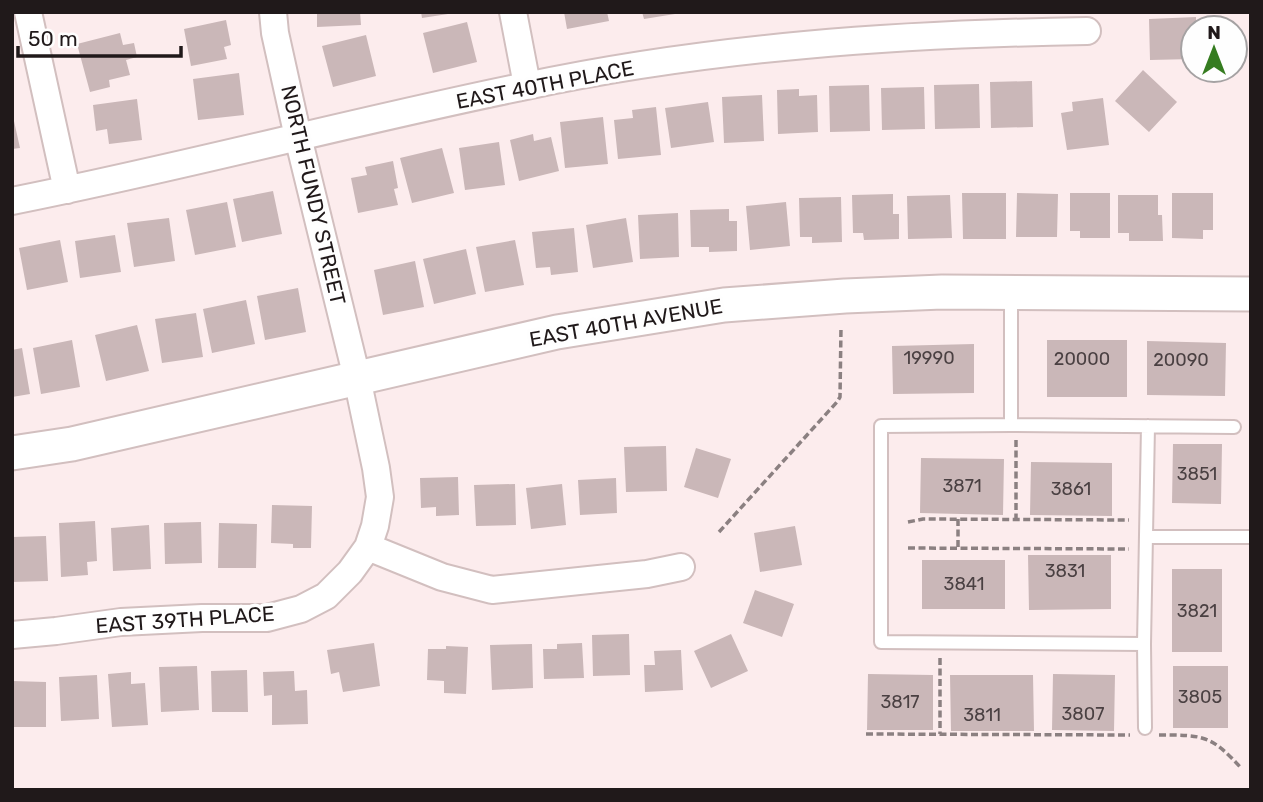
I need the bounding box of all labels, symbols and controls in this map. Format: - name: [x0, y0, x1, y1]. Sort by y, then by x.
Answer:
- scale bar: [18, 14, 180, 58]
- north arrow: [1179, 14, 1249, 84]
- text: N: [1207, 21, 1221, 44]
- text: 50 m: [28, 26, 78, 51]
- street label: EAST 40TH PLACE: [454, 55, 636, 114]
- street label: NORTH FUNDY STREET: [276, 83, 351, 307]
- street label: EAST 40TH AVENUE: [527, 293, 724, 352]
- house number: 19990: [903, 347, 955, 369]
- house number: 20000: [1054, 348, 1110, 370]
- house number: 20090: [1153, 349, 1209, 371]
- house number: 3851: [1177, 463, 1217, 485]
- house number: 3871: [942, 475, 982, 497]
- house number: 3861: [1051, 478, 1091, 500]
- house number: 3831: [1045, 560, 1085, 582]
- house number: 3841: [944, 573, 984, 595]
- house number: 3821: [1177, 600, 1217, 622]
- street label: EAST 39TH PLACE: [95, 601, 275, 638]
- house number: 3805: [1178, 686, 1222, 708]
- house number: 3817: [880, 691, 920, 713]
- house number: 3807: [1062, 703, 1104, 725]
- house number: 3811: [963, 704, 1001, 726]

